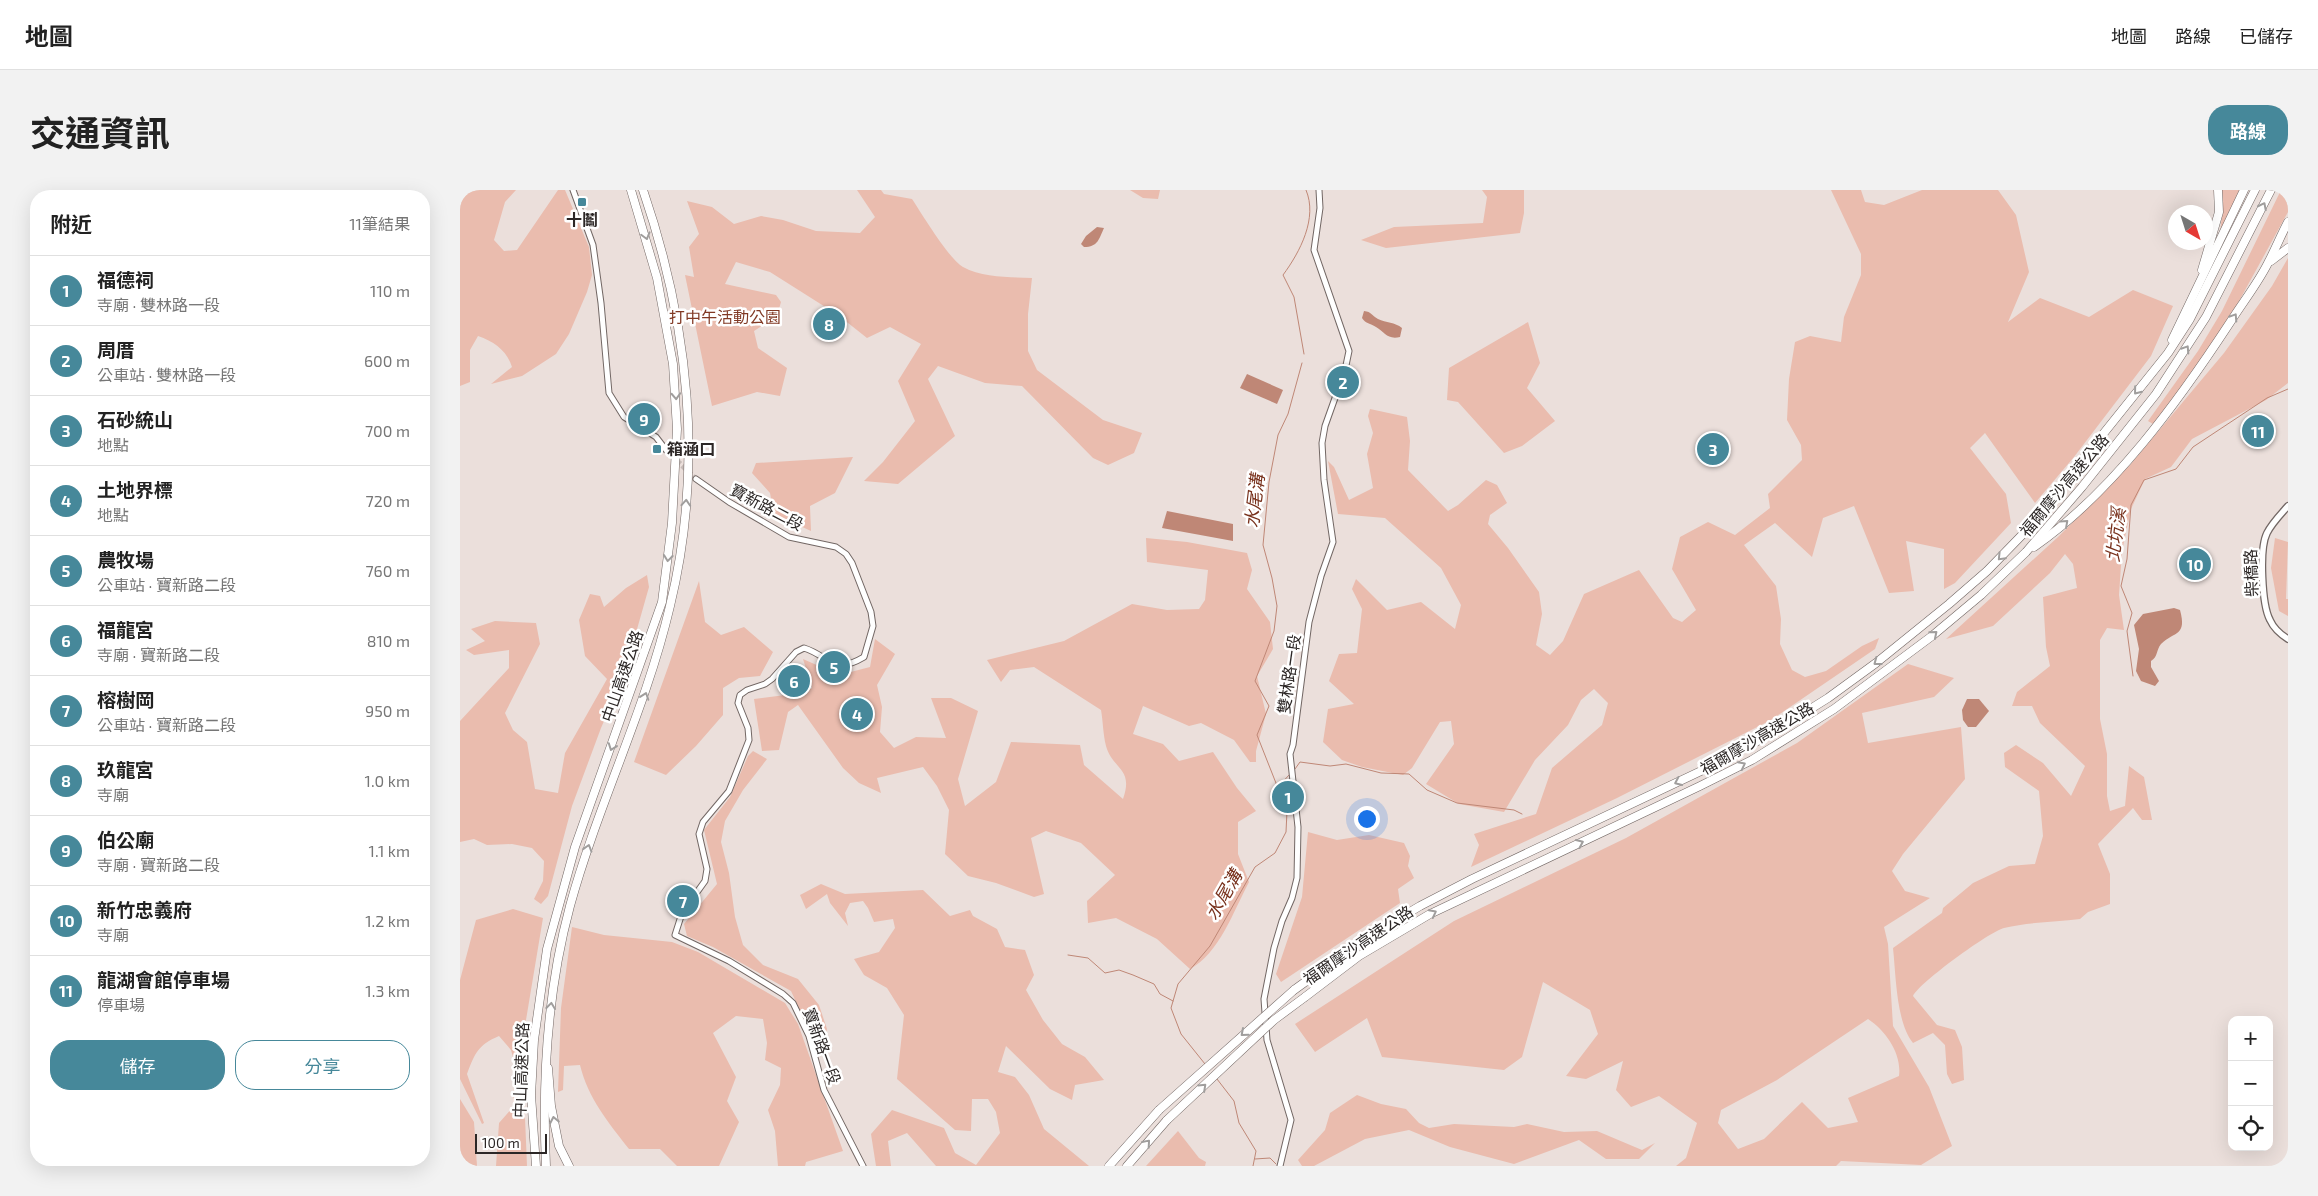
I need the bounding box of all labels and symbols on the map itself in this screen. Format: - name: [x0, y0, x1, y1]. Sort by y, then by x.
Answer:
- marker: 十鬮: [576, 196, 588, 208]
- one-way arrow: [2257, 203, 2267, 212]
- north arrow: [2168, 205, 2213, 250]
- place label: 十鬮: [566, 210, 598, 229]
- one-way arrow: [641, 232, 651, 240]
- pin: 8: [813, 305, 845, 343]
- park label: 打中午活動公園: [669, 307, 781, 326]
- one-way arrow: [2227, 313, 2237, 322]
- one-way arrow: [2179, 346, 2189, 355]
- pin: 2: [1327, 363, 1359, 401]
- one-way arrow: [2134, 386, 2143, 395]
- one-way arrow: [670, 392, 681, 400]
- pin: 9: [628, 400, 660, 438]
- pin: 11: [2242, 412, 2274, 450]
- pin: 3: [1697, 430, 1729, 468]
- street label: 福爾摩沙高速公路: [2015, 430, 2112, 540]
- place label: 箱涵口: [667, 439, 715, 458]
- marker: 箱涵口: [651, 443, 663, 455]
- water label: 水尾溝: [1240, 470, 1269, 529]
- street label: 寶新路二段: [727, 479, 807, 534]
- one-way arrow: [680, 499, 691, 507]
- water label: 北坑溪: [2101, 504, 2130, 563]
- one-way arrow: [2059, 520, 2068, 529]
- pin: 10: [2179, 545, 2211, 583]
- street label: 柴橋路: [2240, 549, 2261, 597]
- one-way arrow: [1997, 552, 2006, 561]
- one-way arrow: [663, 554, 674, 562]
- street label: 中山高速公路: [597, 627, 646, 724]
- one-way arrow: [1929, 631, 1938, 640]
- street label: 雙林路一段: [1274, 633, 1303, 715]
- pin: 5: [818, 648, 850, 686]
- one-way arrow: [1874, 657, 1883, 665]
- pin: 6: [778, 662, 810, 700]
- one-way arrow: [639, 692, 649, 700]
- pin: 4: [841, 695, 873, 733]
- street label: 福爾摩沙高速公路: [1697, 697, 1817, 778]
- one-way arrow: [608, 742, 618, 750]
- one-way arrow: [1737, 761, 1746, 771]
- one-way arrow: [1674, 776, 1683, 786]
- pin: 1: [1272, 778, 1304, 816]
- your location: [1354, 806, 1380, 832]
- one-way arrow: [1575, 839, 1584, 850]
- one-way arrow: [582, 844, 592, 852]
- water label: 水尾溝: [1200, 863, 1248, 923]
- pin: 7: [667, 882, 699, 920]
- street label: 福爾摩沙高速公路: [1299, 901, 1416, 988]
- one-way arrow: [1428, 909, 1437, 919]
- one-way arrow: [545, 1001, 556, 1009]
- street label: 寶新路一段: [800, 1005, 845, 1087]
- street label: 中山高速公路: [509, 1022, 532, 1118]
- one-way arrow: [1241, 1027, 1250, 1036]
- one-way arrow: [1197, 1084, 1206, 1093]
- one-way arrow: [549, 1115, 560, 1124]
- scale bar: [475, 1131, 548, 1154]
- one-way arrow: [1141, 1139, 1150, 1148]

